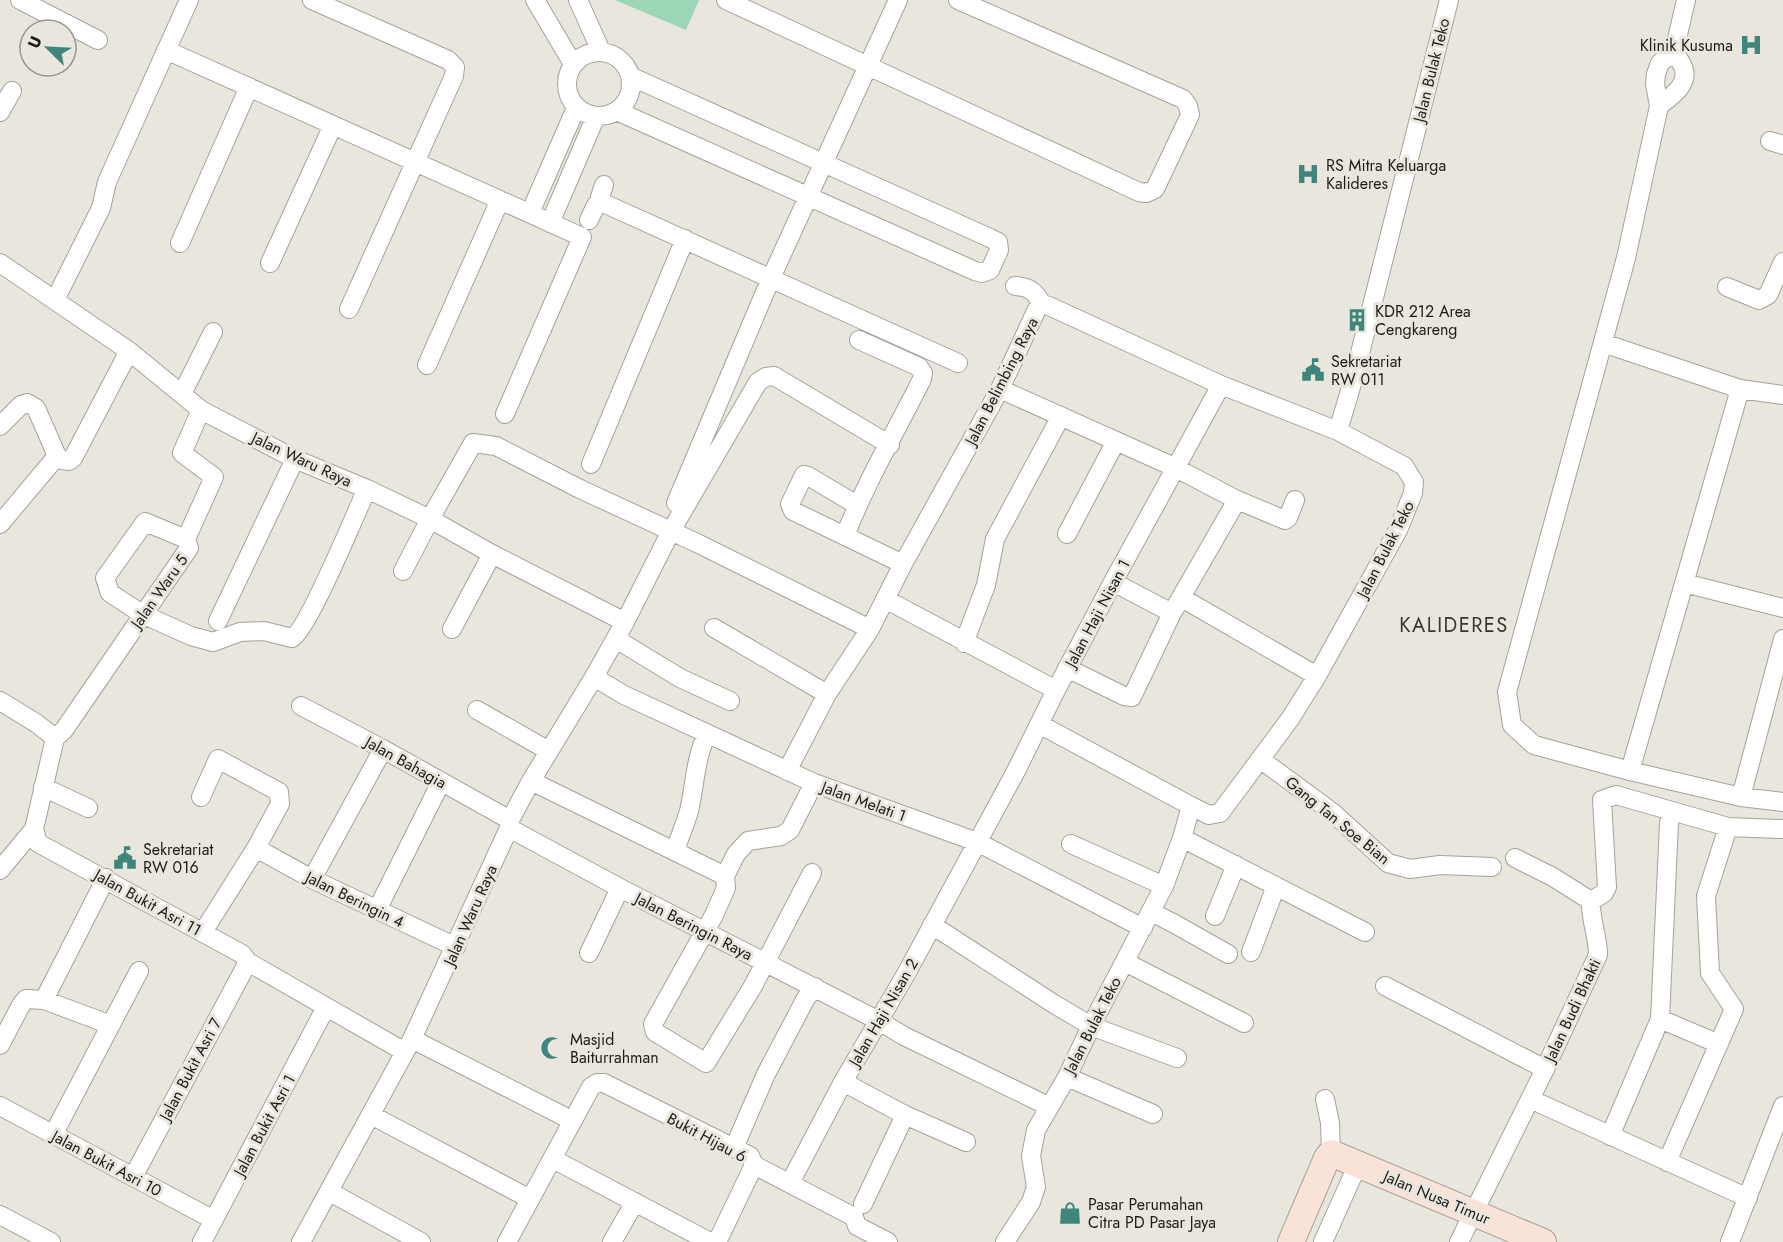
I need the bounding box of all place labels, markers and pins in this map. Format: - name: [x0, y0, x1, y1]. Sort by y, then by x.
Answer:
- hospital icon: Klinik Kusuma: [1738, 32, 1764, 58]
- place label: Klinik Kusuma: [1640, 34, 1733, 57]
- place label: RS Mitra Keluarga Kalideres: [1326, 154, 1446, 195]
- hospital icon: RS Mitra Keluarga Kalideres: [1295, 161, 1321, 187]
- place label: KDR 212 Area Cengkareng: [1375, 300, 1471, 341]
- building icon: KDR 212 Area Cengkareng: [1344, 307, 1370, 333]
- place label: Sekretariat RW 011: [1331, 350, 1401, 391]
- public building icon: Sekretariat RW 011: [1300, 357, 1326, 383]
- place label: Sekretariat RW 016: [143, 838, 213, 879]
- public building icon: Sekretariat RW 016: [112, 845, 138, 871]
- place label: Masjid Baiturrahman: [570, 1028, 659, 1069]
- mosque icon: Masjid Baiturrahman: [539, 1035, 565, 1061]
- place label: Pasar Perumahan Citra PD Pasar Jaya: [1088, 1193, 1216, 1234]
- shop icon: Pasar Perumahan Citra PD Pasar Jaya: [1057, 1200, 1083, 1226]

